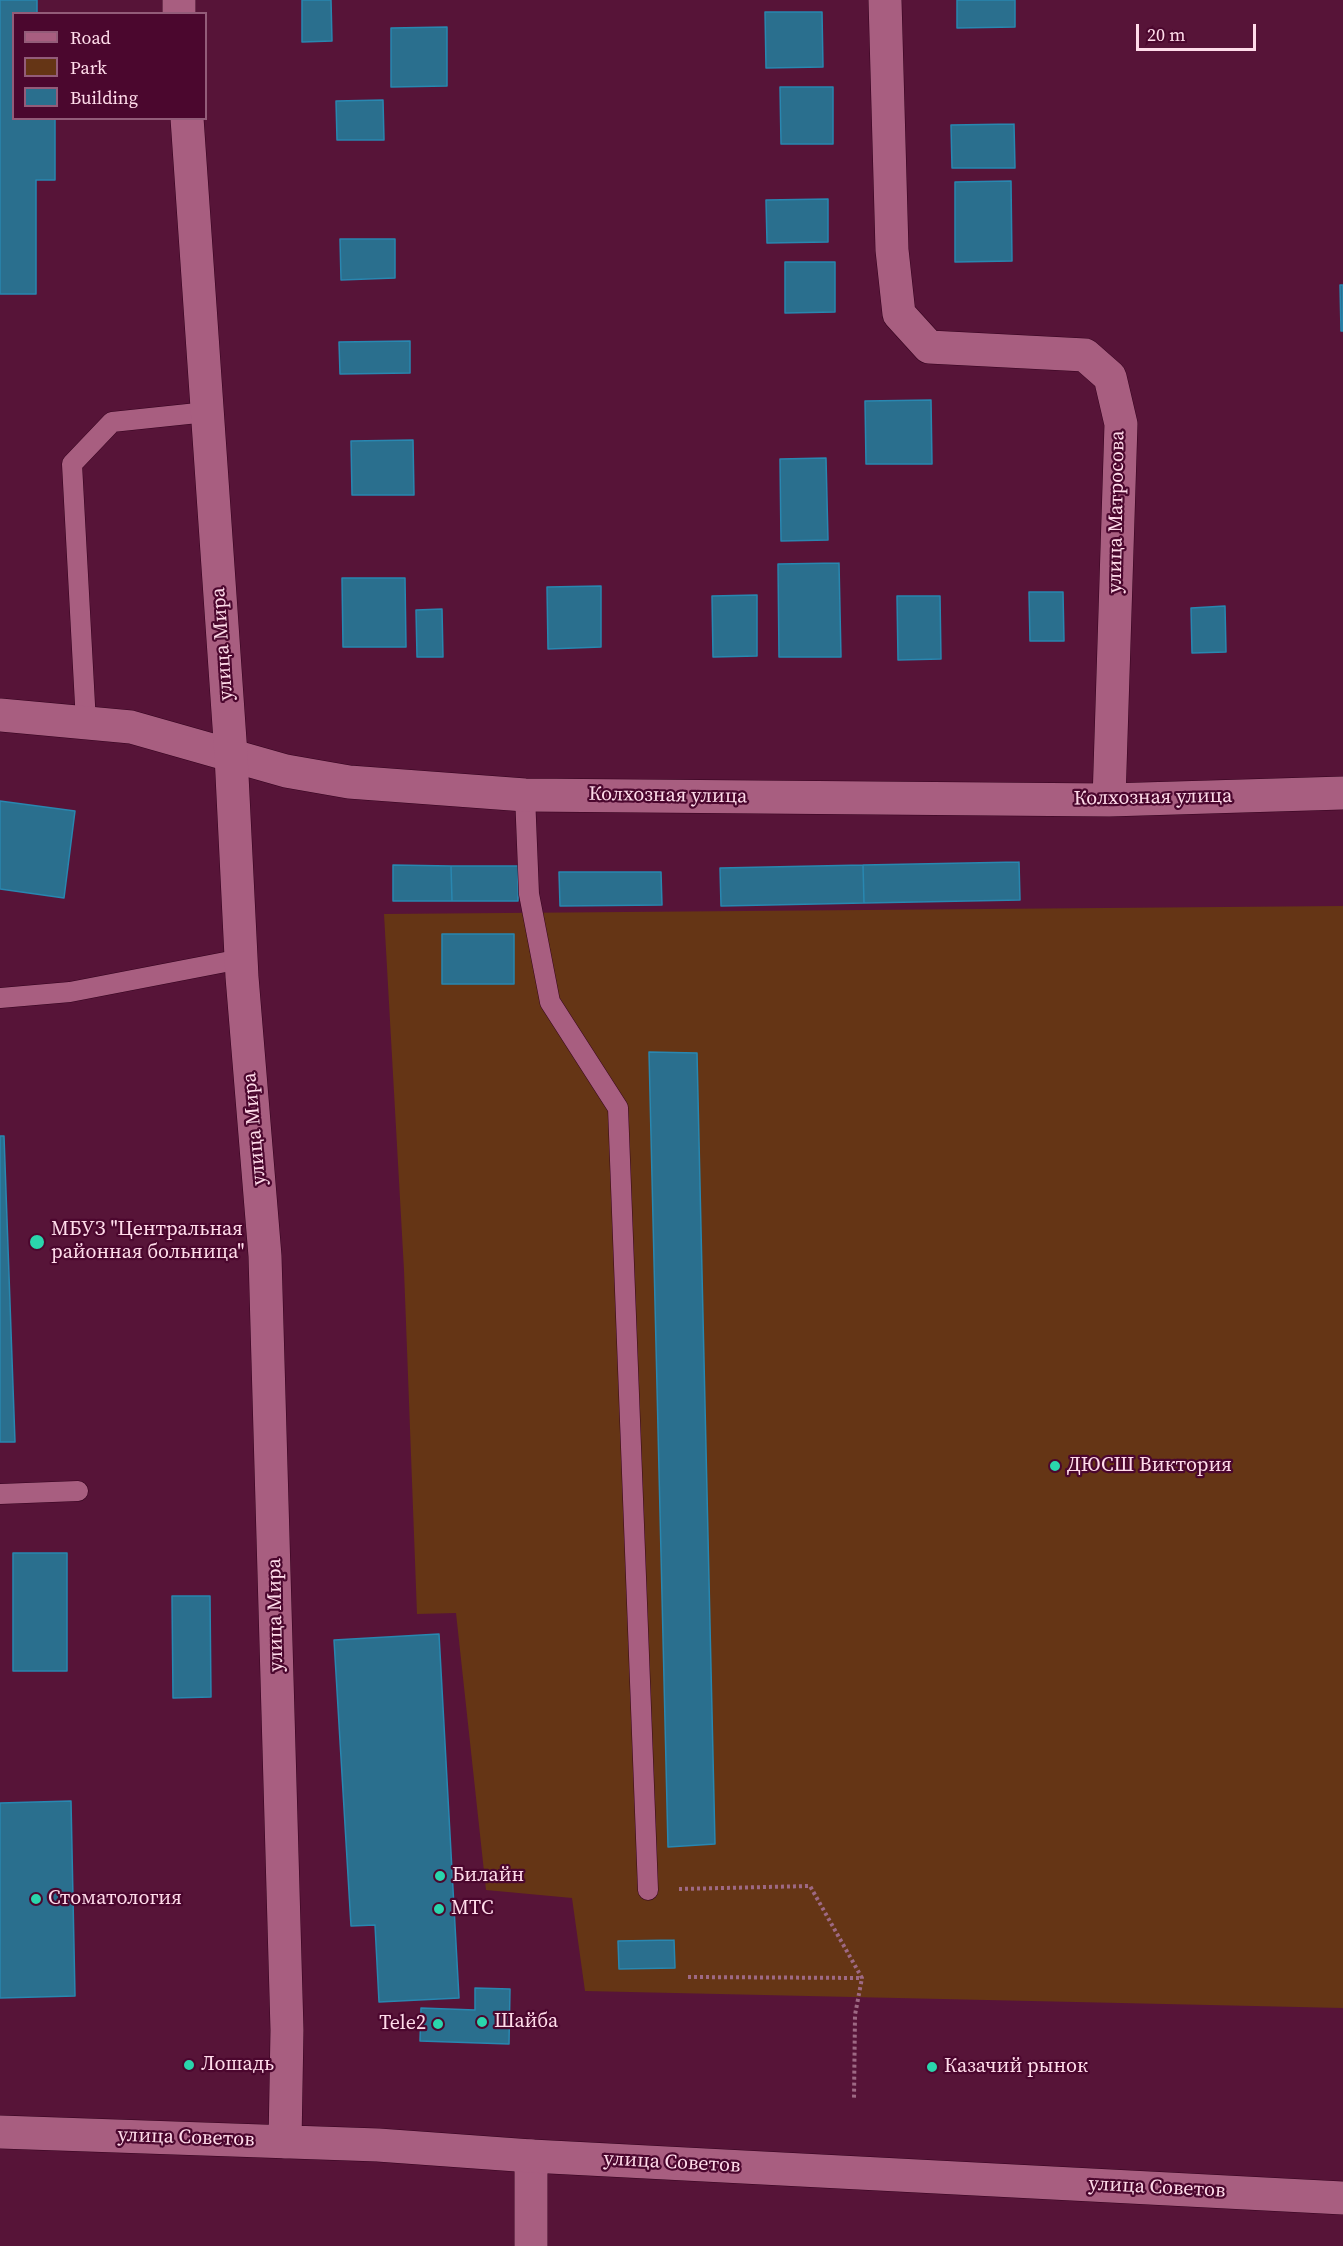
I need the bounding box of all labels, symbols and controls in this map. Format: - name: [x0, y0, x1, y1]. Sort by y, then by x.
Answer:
- legend: [12, 12, 207, 120]
- scale bar: [1139, 12, 1259, 50]
- text: 20 m: [1147, 22, 1185, 47]
- text: Road: [70, 25, 111, 50]
- text: Park: [70, 55, 107, 80]
- text: Building: [70, 85, 138, 110]
- street label: улица Матросова: [1104, 430, 1130, 594]
- street label: улица Мира: [207, 587, 239, 701]
- street label: Колхозная улица: [588, 783, 748, 809]
- street label: Колхозная улица: [1073, 785, 1233, 811]
- street label: улица Мира: [238, 1071, 272, 1187]
- place label: МБУЗ "Центральная районная больница": [51, 1218, 244, 1265]
- marker: МБУЗ "Центральная районная больница": [28, 1233, 46, 1251]
- place label: ДЮСШ Виктория: [1067, 1454, 1232, 1478]
- marker: ДЮСШ Виктория: [1048, 1459, 1062, 1473]
- street label: улица Мира: [263, 1558, 289, 1672]
- place label: Билайн: [452, 1864, 524, 1888]
- marker: Билайн: [433, 1869, 447, 1883]
- place label: Стоматология: [48, 1887, 182, 1911]
- marker: Стоматология: [29, 1892, 43, 1906]
- place label: МТС: [451, 1897, 494, 1921]
- marker: МТС: [432, 1902, 446, 1916]
- place label: Шайба: [494, 2010, 558, 2034]
- place label: Tele2: [379, 2012, 426, 2036]
- marker: Шайба: [475, 2015, 489, 2029]
- marker: Tele2: [431, 2017, 445, 2031]
- place label: Лошадь: [201, 2053, 274, 2077]
- place label: Казачий рынок: [944, 2055, 1088, 2079]
- marker: Лошадь: [182, 2058, 196, 2072]
- marker: Казачий рынок: [925, 2060, 939, 2074]
- street label: улица Советов: [117, 2124, 255, 2152]
- street label: улица Советов: [603, 2147, 741, 2179]
- street label: улица Советов: [1088, 2172, 1226, 2204]

